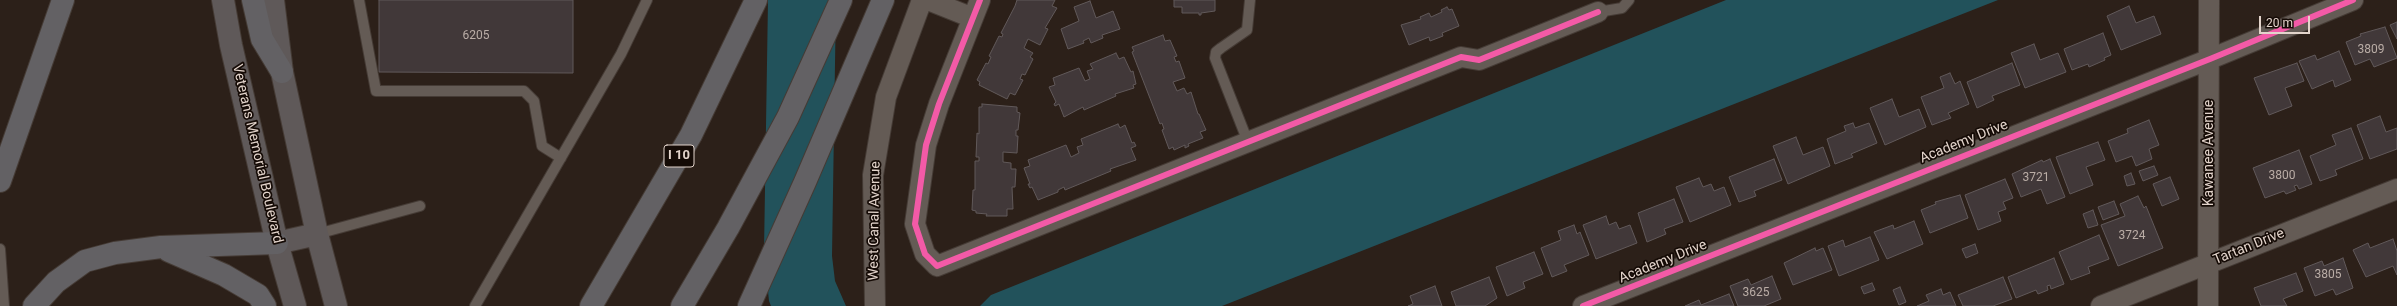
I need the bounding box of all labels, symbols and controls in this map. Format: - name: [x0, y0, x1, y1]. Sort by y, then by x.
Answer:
- scale bar: [2261, 8, 2312, 34]
- text: 20 m: [2266, 16, 2293, 30]
- house number: 6205: [463, 29, 489, 43]
- house number: 3809: [2358, 43, 2384, 57]
- street label: Veterans Memorial Boulevard: [228, 63, 286, 245]
- street label: Kawanee Avenue: [2201, 100, 2217, 206]
- street label: Academy Drive: [1918, 117, 2010, 167]
- road number: I 10: [664, 145, 694, 167]
- street label: West Canal Avenue: [866, 161, 884, 281]
- house number: 3800: [2269, 169, 2295, 183]
- house number: 3721: [2023, 171, 2049, 185]
- street label: Tartan Drive: [2211, 225, 2287, 269]
- house number: 3724: [2119, 229, 2145, 243]
- street label: Academy Drive: [1617, 237, 1709, 287]
- house number: 3805: [2315, 268, 2341, 282]
- house number: 3625: [1743, 286, 1769, 300]

